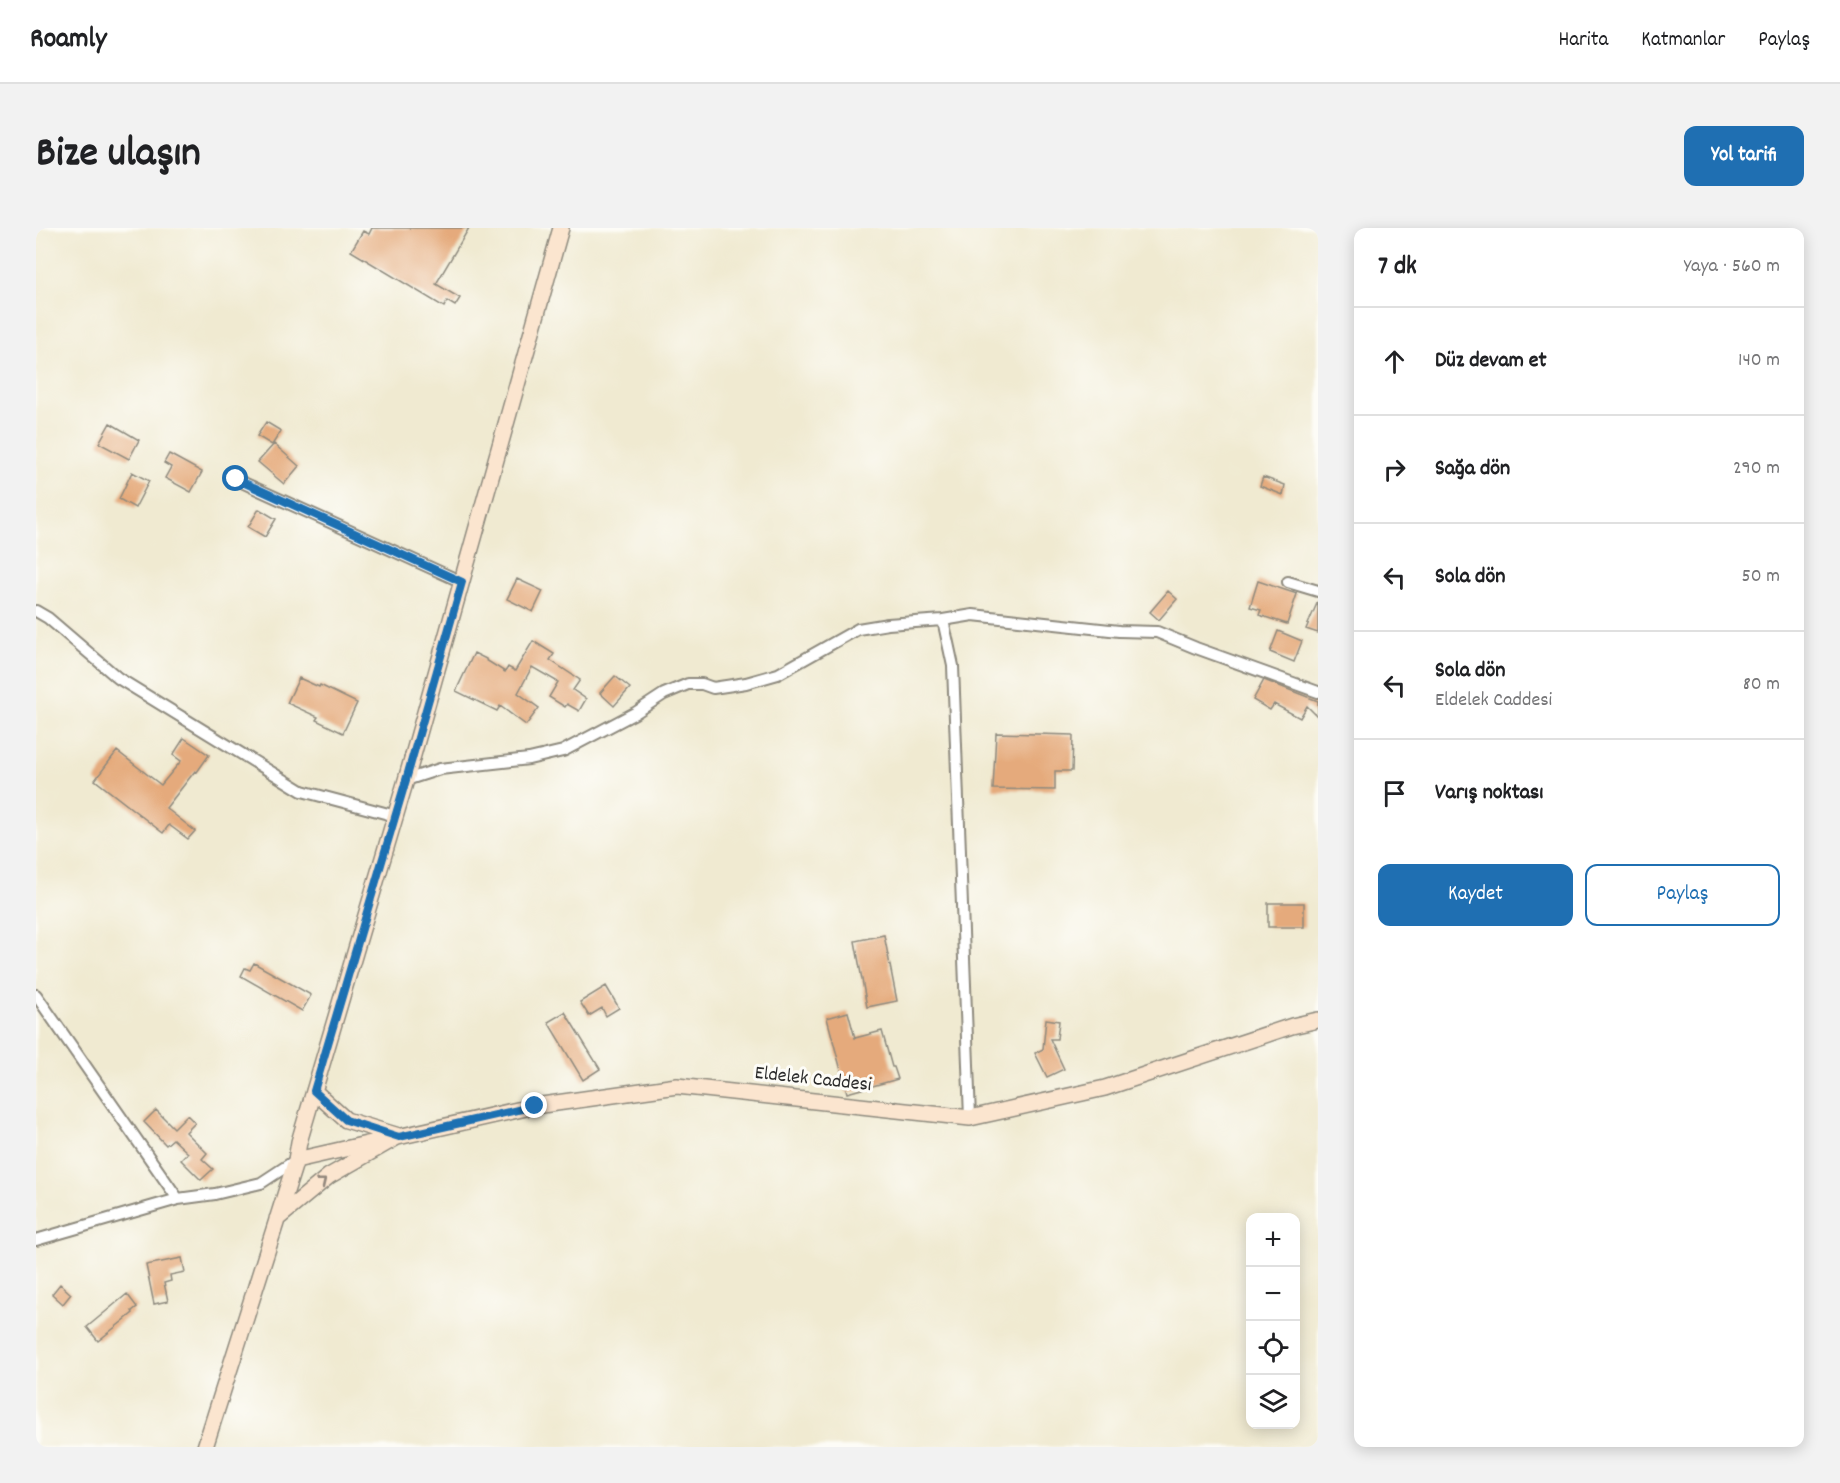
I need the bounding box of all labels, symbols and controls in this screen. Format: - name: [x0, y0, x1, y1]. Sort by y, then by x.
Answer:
- text: Roamly: [30, 21, 106, 61]
- text: Harita: [1558, 26, 1608, 56]
- text: Katmanlar: [1641, 26, 1725, 56]
- text: Paylaş: [1758, 26, 1810, 56]
- text: Bize ulaşın: [36, 126, 201, 186]
- button: Yol tarifi: [1684, 126, 1804, 186]
- text: 7 dk: [1378, 249, 1417, 286]
- text: Yaya · 560 m: [1684, 253, 1780, 281]
- icon: ahead: [1378, 345, 1411, 378]
- text: Düz devam et: [1435, 346, 1547, 377]
- text: 140 m: [1738, 347, 1780, 375]
- icon: right: [1378, 453, 1411, 486]
- text: Sağa dön: [1435, 454, 1510, 485]
- text: 290 m: [1733, 455, 1780, 483]
- route start: [222, 465, 248, 491]
- icon: left: [1378, 561, 1411, 594]
- text: Sola dön: [1435, 562, 1505, 593]
- text: 50 m: [1742, 563, 1780, 591]
- text: Sola dön: [1435, 656, 1505, 687]
- icon: left: [1378, 669, 1411, 702]
- text: 80 m: [1743, 671, 1780, 699]
- text: Eldelek Caddesi: [1435, 687, 1552, 715]
- icon: arrive: [1378, 777, 1411, 810]
- text: Varış noktası: [1435, 778, 1543, 809]
- button: Kaydet: [1378, 864, 1573, 926]
- button: Paylaş: [1585, 864, 1780, 926]
- street label: Eldelek Caddesi: [753, 1060, 873, 1100]
- route end: [521, 1092, 547, 1118]
- one-way arrow: [315, 1178, 326, 1189]
- map controls: [1246, 1213, 1300, 1429]
- button: +: [1246, 1213, 1300, 1267]
- button: −: [1246, 1267, 1300, 1321]
- button: locate: [1246, 1321, 1300, 1375]
- button: layers: [1246, 1375, 1300, 1429]

